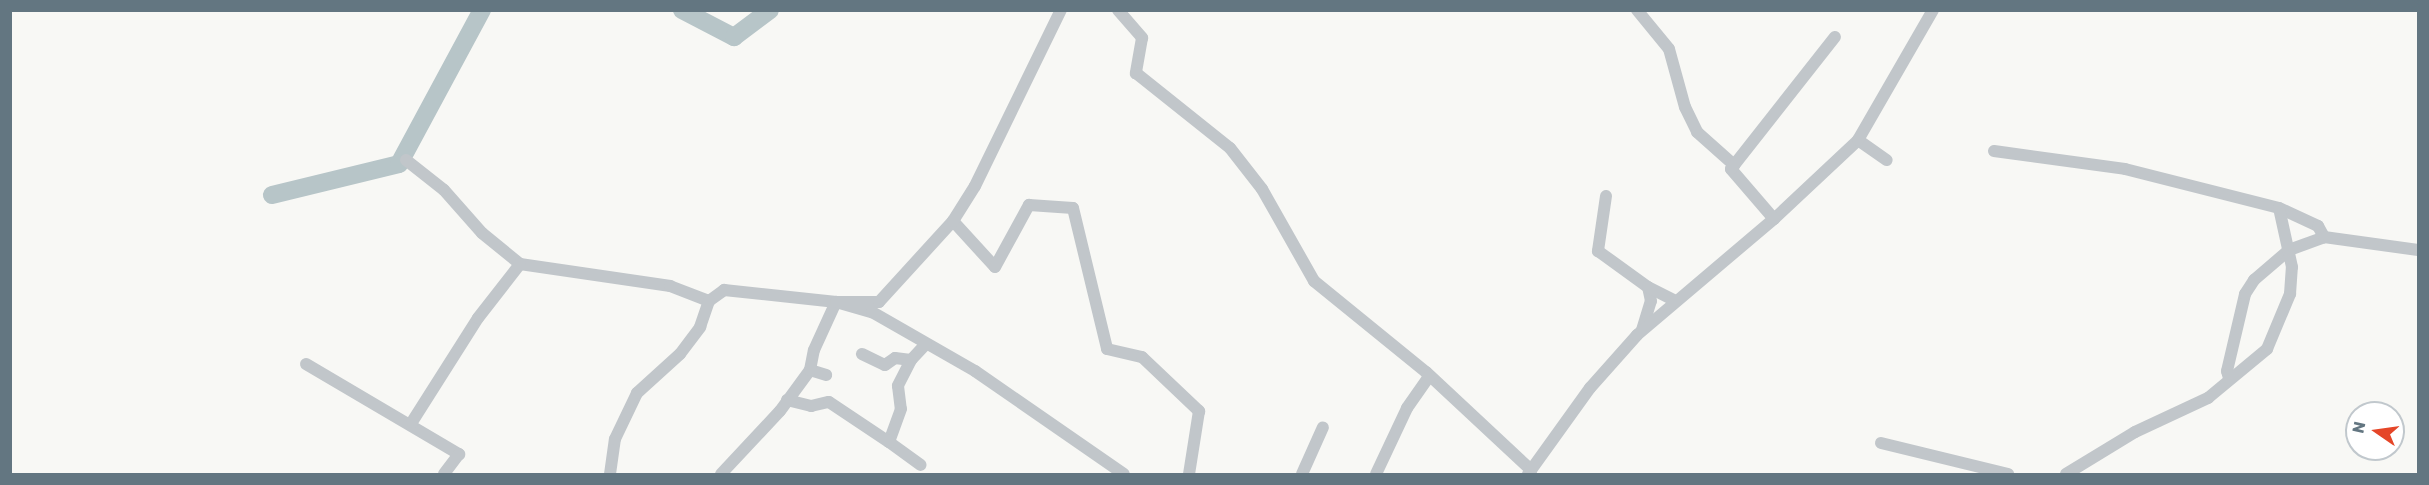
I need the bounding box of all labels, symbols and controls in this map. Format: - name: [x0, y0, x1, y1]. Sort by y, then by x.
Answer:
- north arrow: [2345, 401, 2405, 461]
- text: N: [2348, 420, 2369, 435]

